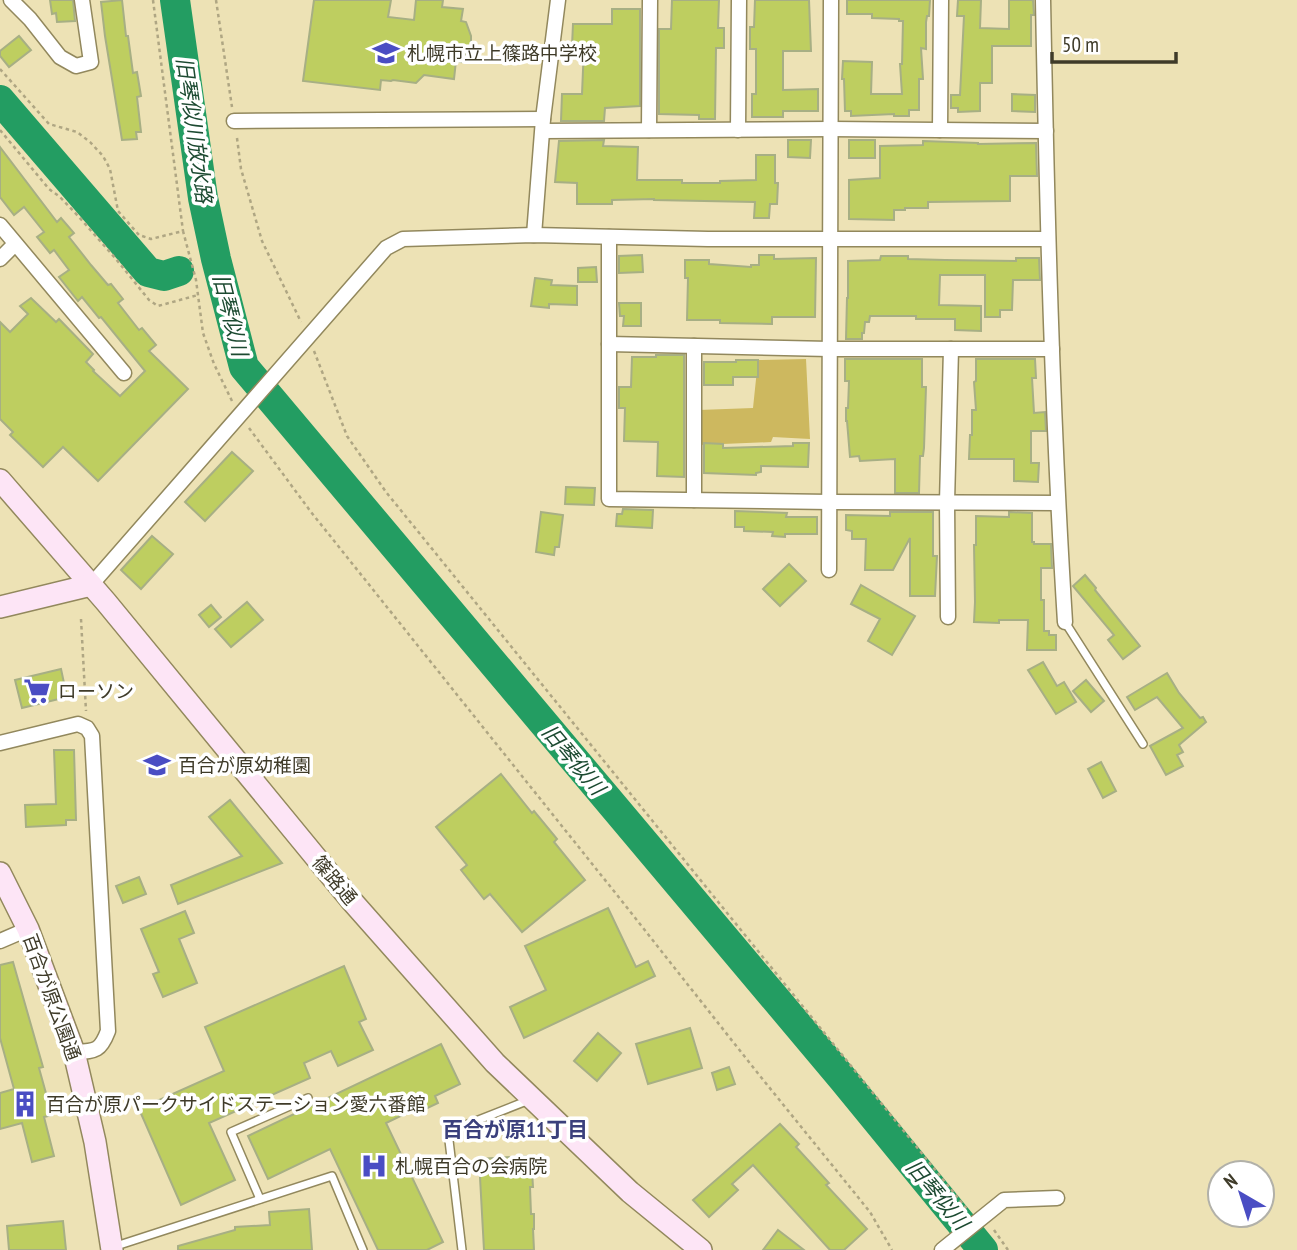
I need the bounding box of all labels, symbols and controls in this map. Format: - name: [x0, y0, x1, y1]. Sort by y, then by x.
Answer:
- scale bar: [1052, 21, 1176, 65]
- text: 50 m: [1062, 31, 1099, 58]
- school or university icon: 札幌市立上篠路中学校: [371, 38, 401, 68]
- place label: 札幌市立上篠路中学校: [407, 41, 597, 65]
- water label: 旧琴似川放水路: [171, 55, 218, 207]
- water label: 旧琴似川: [207, 271, 254, 361]
- supermarket icon: ローソン: [22, 676, 52, 706]
- place label: ローソン: [58, 679, 134, 703]
- water label: 旧琴似川: [536, 719, 612, 802]
- school or university icon: 百合が原幼稚園: [142, 750, 172, 780]
- place label: 百合が原幼稚園: [178, 753, 311, 777]
- street label: 篠路通: [307, 850, 363, 910]
- street label: 百合が原公園通: [18, 930, 86, 1064]
- building icon: 百合が原パークサイドステーション愛六番館: [10, 1089, 40, 1119]
- place label: 百合が原パークサイドステーション愛六番館: [46, 1092, 426, 1116]
- district label: 百合が原11丁目: [442, 1116, 588, 1143]
- hospital icon: 札幌百合の会病院: [359, 1151, 389, 1181]
- place label: 札幌百合の会病院: [395, 1154, 547, 1178]
- water label: 旧琴似川: [900, 1154, 976, 1237]
- north arrow: [1206, 1159, 1276, 1229]
- text: N: [1219, 1168, 1242, 1193]

